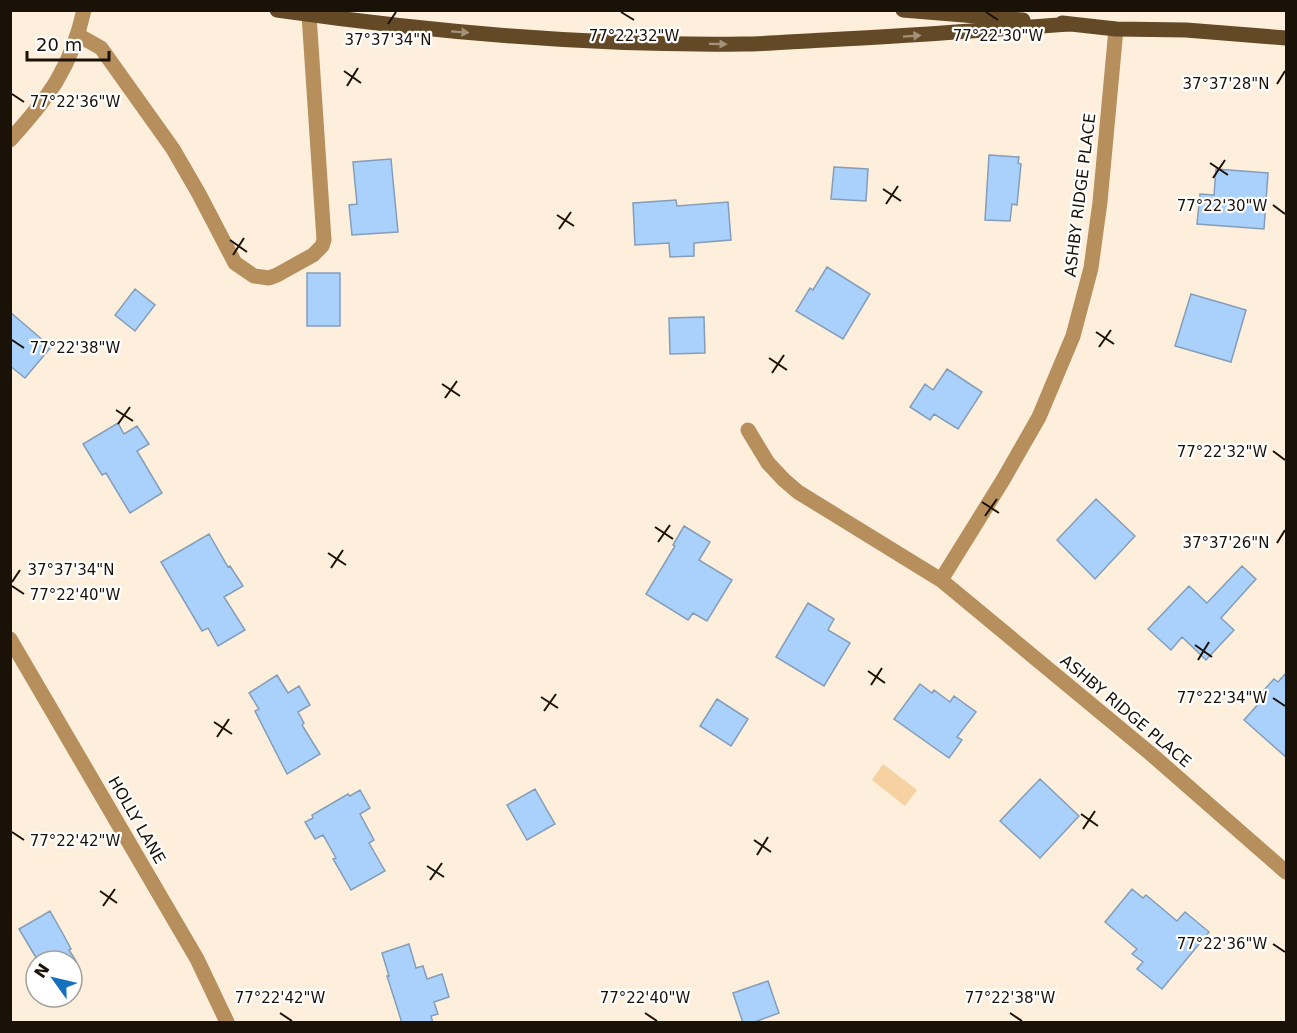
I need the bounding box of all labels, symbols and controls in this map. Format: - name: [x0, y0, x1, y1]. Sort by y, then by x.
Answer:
- scale bar: [27, 24, 110, 62]
- one-way arrow: [450, 27, 469, 37]
- text: 77°22'32"W: [589, 27, 679, 45]
- text: 77°22'30"W: [953, 27, 1043, 45]
- text: 37°37'34"N: [344, 31, 432, 49]
- one-way arrow: [903, 31, 922, 41]
- text: 20 m: [36, 34, 82, 55]
- one-way arrow: [708, 39, 727, 49]
- text: 37°37'28"N: [1182, 75, 1270, 93]
- text: 77°22'36"W: [30, 93, 120, 111]
- street label: ASHBY RIDGE PLACE: [1061, 112, 1099, 278]
- text: 77°22'30"W: [1177, 197, 1267, 215]
- text: 77°22'38"W: [30, 339, 120, 357]
- text: 77°22'32"W: [1177, 443, 1267, 461]
- text: 37°37'26"N: [1182, 534, 1270, 552]
- text: 37°37'34"N: [27, 561, 115, 579]
- text: 77°22'40"W: [30, 586, 120, 604]
- street label: ASHBY RIDGE PLACE: [1057, 651, 1195, 771]
- text: 77°22'34"W: [1177, 689, 1267, 707]
- street label: HOLLY LANE: [104, 773, 170, 867]
- text: 77°22'42"W: [30, 832, 120, 850]
- text: 77°22'36"W: [1177, 935, 1267, 953]
- north arrow: [24, 949, 84, 1009]
- text: N: [30, 960, 54, 982]
- text: 77°22'42"W: [235, 989, 325, 1007]
- text: 77°22'40"W: [600, 989, 690, 1007]
- text: 77°22'38"W: [965, 989, 1055, 1007]

